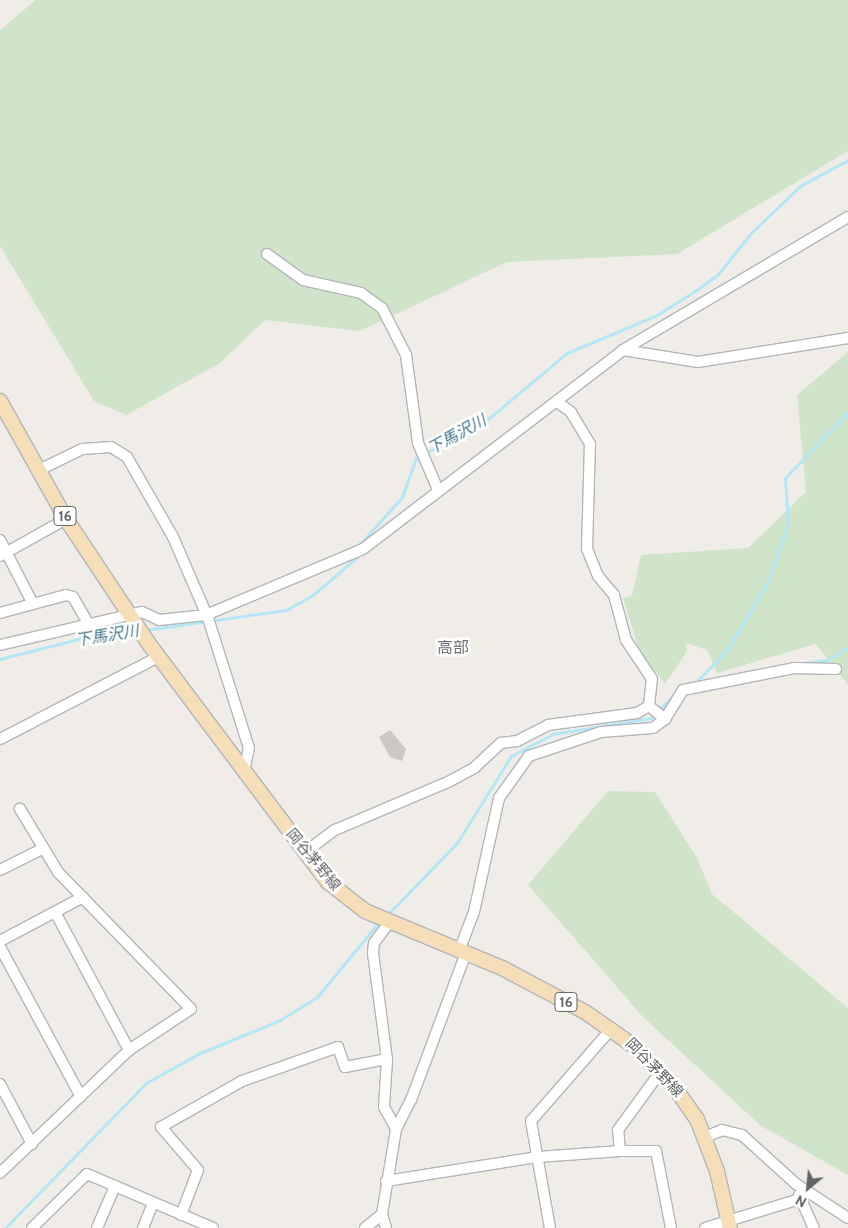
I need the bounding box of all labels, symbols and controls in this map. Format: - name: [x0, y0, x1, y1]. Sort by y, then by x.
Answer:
- water label: 下馬沢川: [424, 411, 490, 459]
- road number: 16: [52, 504, 78, 528]
- water label: 下馬沢川: [74, 622, 140, 650]
- district label: 高部: [437, 638, 469, 658]
- street label: 岡谷茅野線: [282, 825, 344, 895]
- road number: 16: [554, 990, 578, 1014]
- street label: 岡谷茅野線: [621, 1035, 687, 1101]
- north arrow: [783, 1163, 833, 1213]
- text: N: [792, 1191, 810, 1212]

